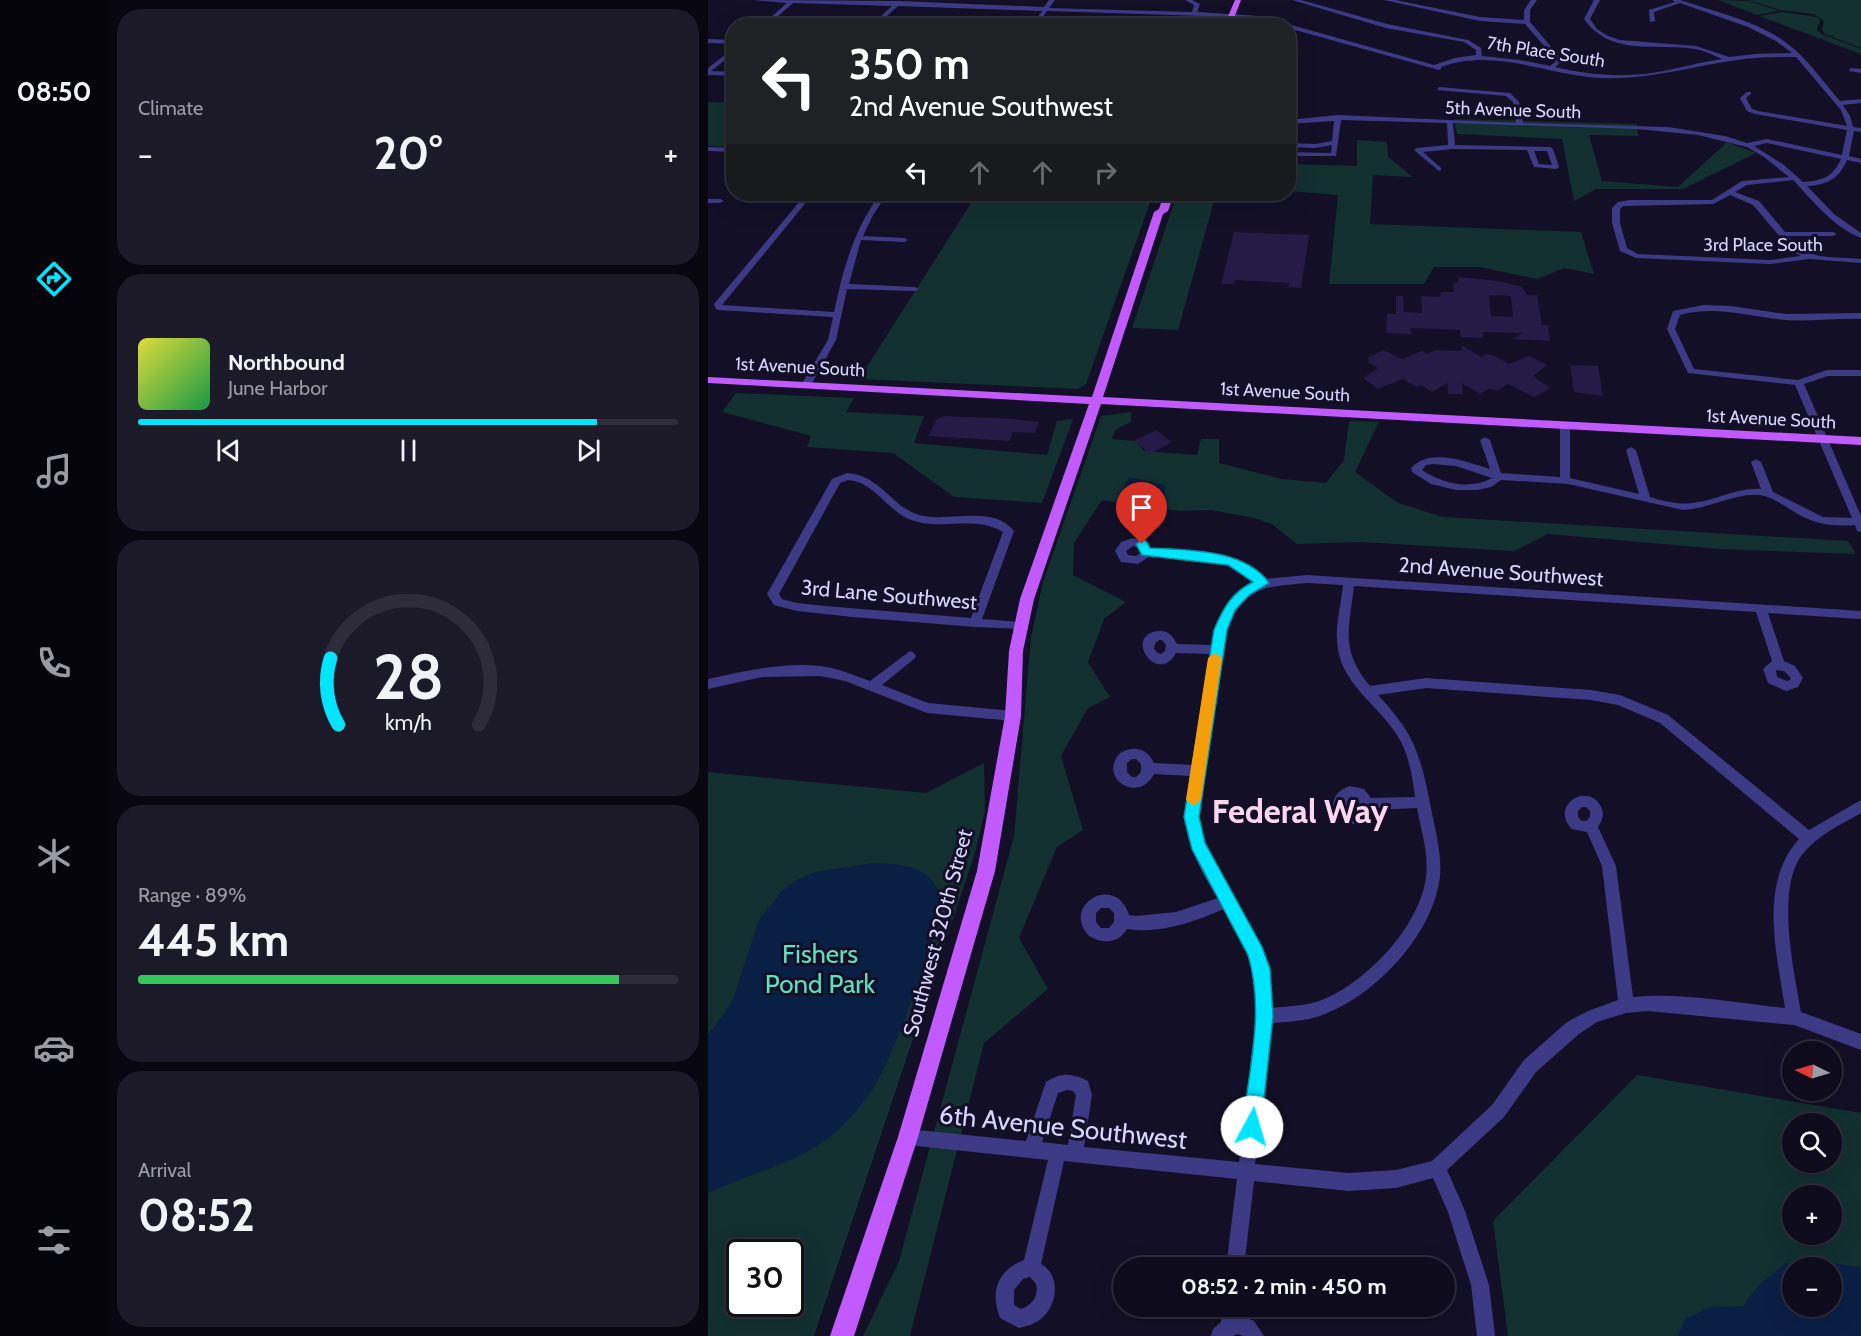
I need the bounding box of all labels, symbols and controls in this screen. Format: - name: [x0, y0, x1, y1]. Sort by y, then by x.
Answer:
- street label: 7th Place South: [1486, 32, 1606, 72]
- text: 350 m: [849, 38, 970, 90]
- icon: left: [750, 42, 828, 120]
- text: 08:50: [17, 75, 91, 108]
- text: 2nd Avenue Southwest: [849, 90, 1113, 123]
- text: Climate: [138, 96, 203, 120]
- street label: 5th Avenue South: [1444, 97, 1582, 123]
- text: 20°: [374, 126, 442, 180]
- text: −: [138, 134, 153, 174]
- text: +: [663, 134, 678, 174]
- icon: left: [900, 156, 933, 189]
- icon: ahead: [963, 156, 996, 189]
- icon: ahead: [1026, 156, 1059, 189]
- icon: right: [1089, 156, 1122, 189]
- street label: 3rd Place South: [1703, 234, 1823, 256]
- icon: directions: [33, 258, 75, 300]
- text: Northbound: [228, 349, 345, 376]
- street label: 1st Avenue South: [734, 353, 866, 381]
- text: June Harbor: [228, 376, 328, 400]
- street label: 1st Avenue South: [1219, 378, 1351, 406]
- street label: 1st Avenue South: [1705, 405, 1837, 433]
- icon: previous: [212, 434, 245, 467]
- icon: pause: [392, 434, 425, 467]
- icon: next: [572, 434, 605, 467]
- icon: music: [33, 450, 75, 492]
- pin: [1116, 482, 1167, 544]
- icon: arrive: [1125, 491, 1158, 524]
- street label: 2nd Avenue Southwest: [1398, 552, 1604, 591]
- street label: 3rd Lane Southwest: [800, 574, 978, 615]
- text: 28: [373, 639, 443, 715]
- icon: phone: [33, 642, 75, 684]
- text: km/h: [385, 709, 431, 735]
- district label: Federal Way: [1212, 791, 1388, 831]
- street label: Southwest 320th Street: [898, 826, 977, 1039]
- icon: climate: [33, 835, 75, 877]
- text: Range · 89%: [138, 883, 246, 907]
- text: 445 km: [138, 913, 289, 967]
- park label: Fishers Pond Park: [765, 938, 876, 1000]
- icon: car: [33, 1027, 75, 1069]
- north arrow: [1782, 1041, 1842, 1101]
- map controls: [1782, 1041, 1842, 1317]
- position arrow: [1220, 1095, 1284, 1159]
- street label: 6th Avenue Southwest: [937, 1098, 1189, 1156]
- button: search: [1782, 1113, 1842, 1173]
- text: Arrival: [138, 1158, 191, 1182]
- button: +: [1782, 1185, 1842, 1245]
- text: 08:52: [138, 1188, 255, 1242]
- icon: filters: [33, 1219, 75, 1261]
- speed limit sign: 30: [726, 1239, 804, 1317]
- button: −: [1782, 1257, 1842, 1317]
- text: 08:52 · 2 min · 450 m: [1181, 1273, 1387, 1300]

